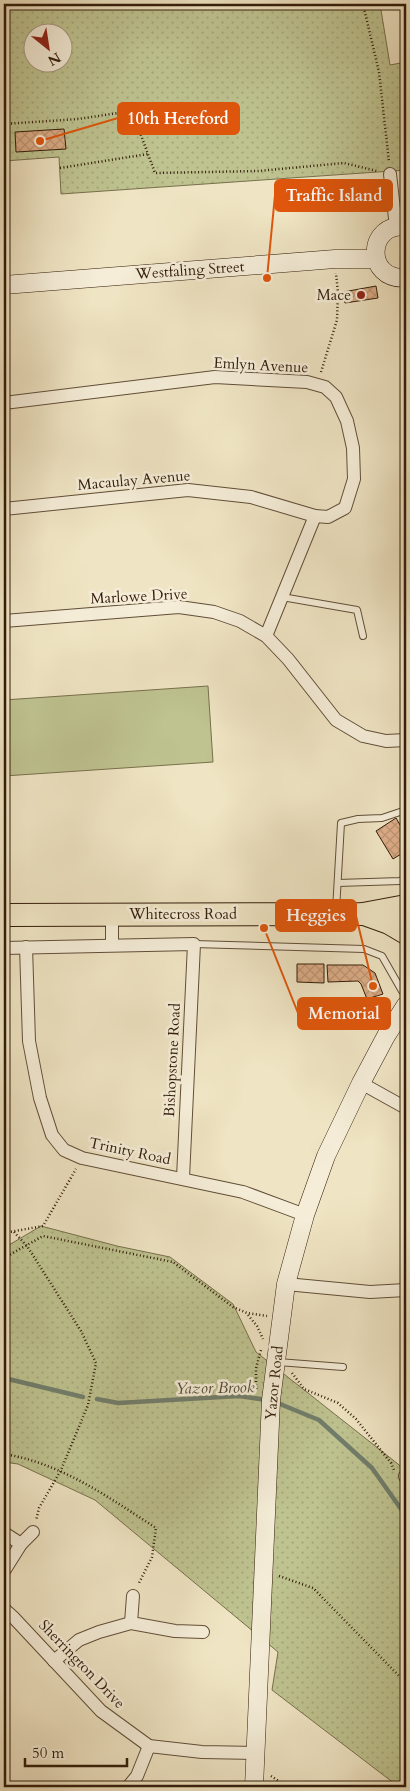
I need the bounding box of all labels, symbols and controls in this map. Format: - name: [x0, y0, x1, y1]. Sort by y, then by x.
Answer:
- north arrow: [22, 22, 72, 72]
- text: N: [44, 48, 64, 70]
- callout: 10th Hereford: [118, 103, 239, 134]
- text: 10th Hereford: [127, 108, 229, 130]
- callout: Traffic Island: [275, 180, 392, 211]
- text: Traffic Island: [286, 185, 382, 207]
- street label: Westfaling Street: [134, 256, 245, 284]
- place label: Mace: [317, 285, 351, 305]
- marker: Mace: [355, 289, 367, 301]
- street label: Emlyn Avenue: [213, 353, 309, 377]
- street label: Macaulay Avenue: [77, 465, 191, 495]
- street label: Marlowe Drive: [90, 583, 188, 609]
- callout: Heggies: [276, 900, 356, 931]
- street label: Whitecross Road: [128, 904, 237, 924]
- text: Heggies: [286, 905, 346, 927]
- callout: Memorial: [298, 998, 390, 1029]
- street label: Bishopstone Road: [159, 1003, 185, 1117]
- text: Memorial: [308, 1003, 380, 1025]
- street label: Trinity Road: [87, 1133, 173, 1169]
- street label: Yazor Road: [260, 1345, 288, 1421]
- water label: Yazor Brook: [175, 1376, 255, 1400]
- street label: Sherrington Drive: [34, 1615, 130, 1713]
- scale bar: [25, 1736, 128, 1768]
- text: 50 m: [32, 1743, 64, 1763]

